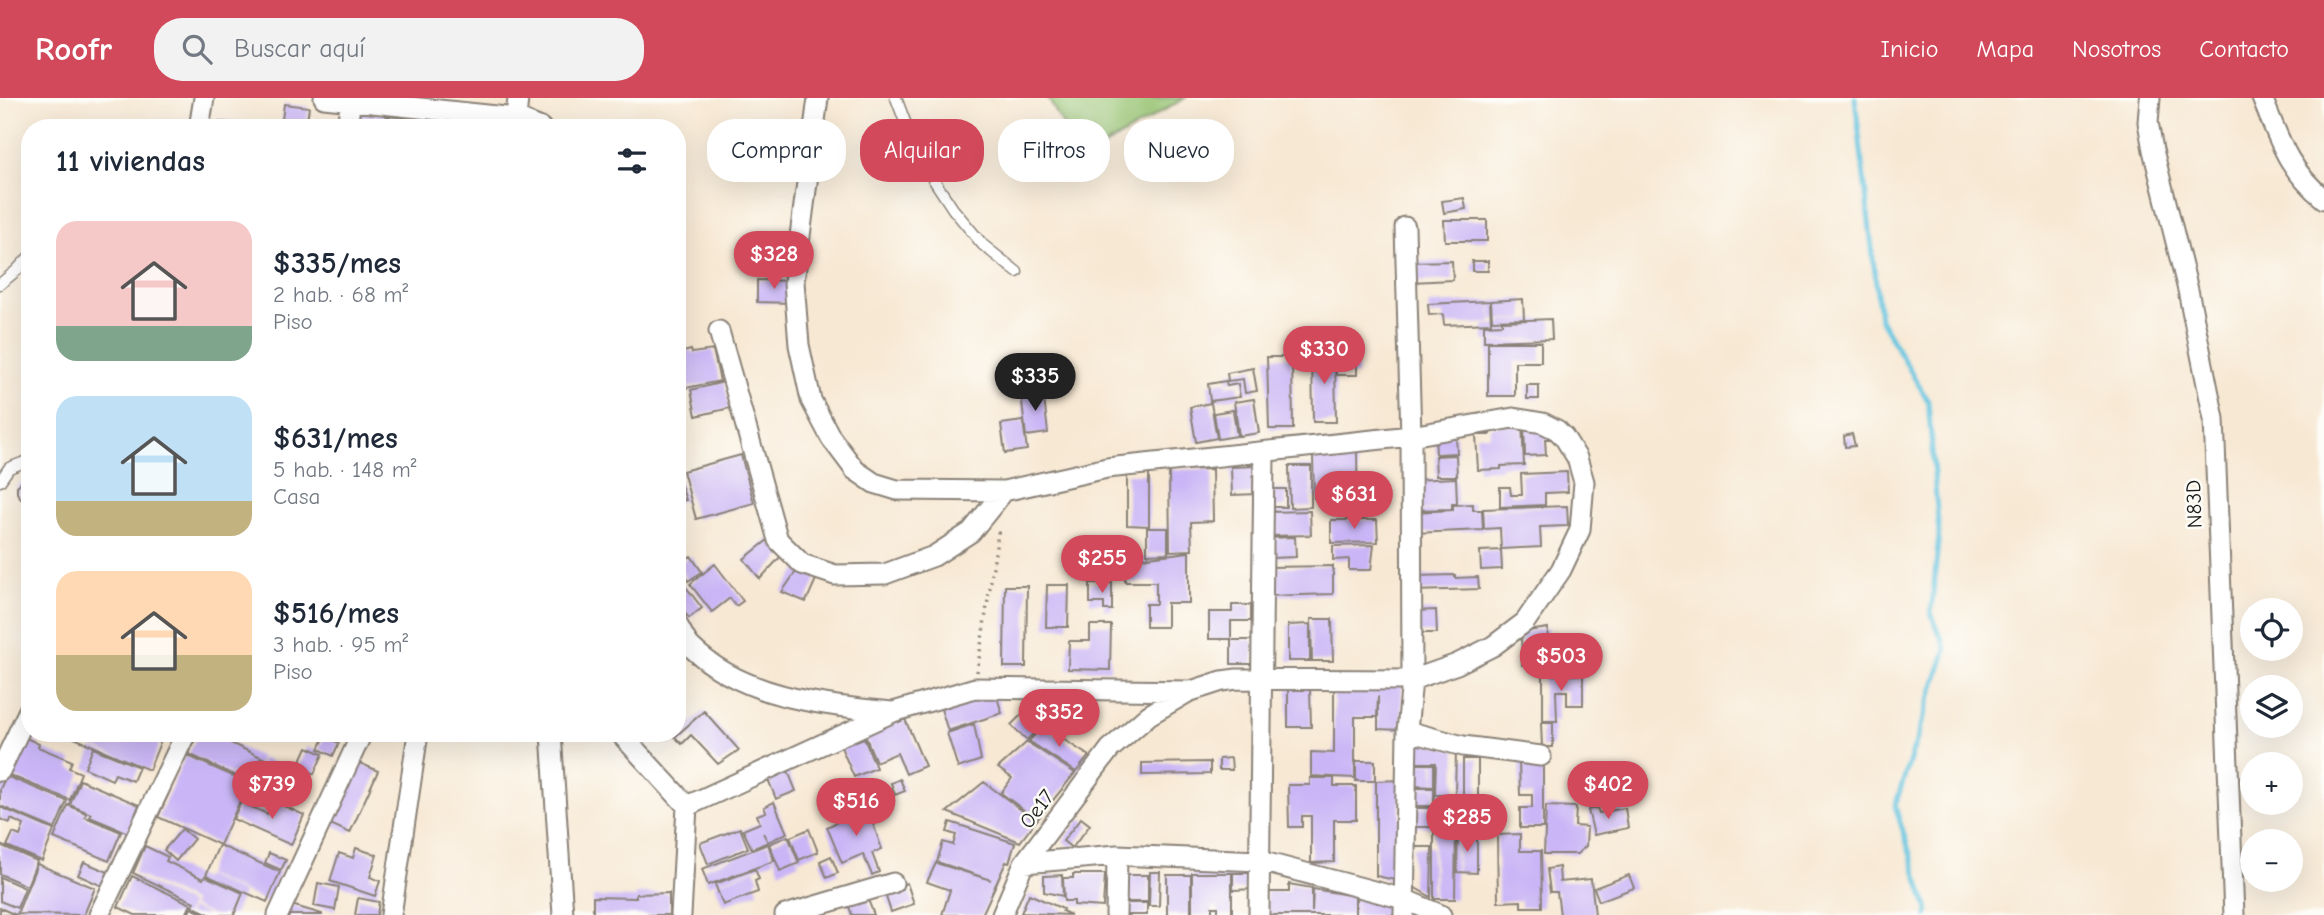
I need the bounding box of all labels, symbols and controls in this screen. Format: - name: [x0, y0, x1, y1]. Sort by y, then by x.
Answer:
- search box: [154, 18, 644, 81]
- text: Roofr: [35, 30, 112, 68]
- icon: search: [178, 30, 216, 68]
- text: Buscar aquí: [234, 34, 365, 64]
- text: Inicio: [1881, 35, 1938, 63]
- text: Mapa: [1976, 35, 2034, 63]
- text: Nosotros: [2072, 35, 2161, 63]
- text: Contacto: [2199, 35, 2289, 63]
- chip: Comprar: [707, 119, 846, 182]
- chip: Alquilar: [860, 119, 984, 182]
- chip: Filtros: [998, 119, 1110, 182]
- chip: Nuevo: [1124, 119, 1234, 182]
- icon: filters: [613, 142, 651, 180]
- text: 11 viviendas: [56, 144, 205, 179]
- pin: $328: [733, 232, 815, 291]
- text: $328: [750, 240, 798, 267]
- text: $335/mes: [273, 246, 401, 281]
- icon: home: [112, 249, 196, 333]
- text: 2 hab. · 68 m²: [273, 281, 408, 308]
- text: Piso: [273, 308, 313, 335]
- pin: $330: [1283, 327, 1365, 386]
- text: $330: [1299, 335, 1349, 362]
- pin: $335: [994, 354, 1076, 413]
- text: $335: [1011, 362, 1059, 389]
- text: $631/mes: [273, 421, 398, 456]
- icon: home: [112, 424, 196, 508]
- text: 5 hab. · 148 m²: [273, 456, 416, 483]
- pin: $631: [1313, 472, 1395, 531]
- street label: N83D: [2181, 479, 2207, 529]
- text: $631: [1331, 480, 1377, 507]
- text: Casa: [273, 483, 320, 510]
- pin: $255: [1061, 536, 1143, 595]
- text: $255: [1077, 544, 1127, 571]
- text: $516/mes: [273, 596, 399, 631]
- map controls: [2240, 598, 2303, 892]
- button: locate: [2240, 598, 2303, 661]
- icon: home: [112, 599, 196, 683]
- text: 3 hab. · 95 m²: [273, 631, 408, 658]
- pin: $503: [1520, 634, 1602, 693]
- text: $503: [1536, 642, 1586, 669]
- text: Piso: [273, 658, 313, 685]
- button: layers: [2240, 675, 2303, 738]
- pin: $352: [1018, 690, 1100, 749]
- text: $352: [1035, 698, 1083, 725]
- button: +: [2240, 752, 2303, 815]
- pin: $739: [231, 762, 313, 821]
- pin: $402: [1567, 762, 1649, 821]
- text: $739: [248, 770, 296, 797]
- text: $402: [1583, 770, 1633, 797]
- pin: $516: [815, 778, 897, 838]
- street label: Oe17: [1015, 785, 1059, 833]
- text: $516: [832, 787, 880, 814]
- pin: $285: [1426, 794, 1508, 854]
- text: $285: [1442, 803, 1492, 830]
- button: −: [2240, 829, 2303, 892]

